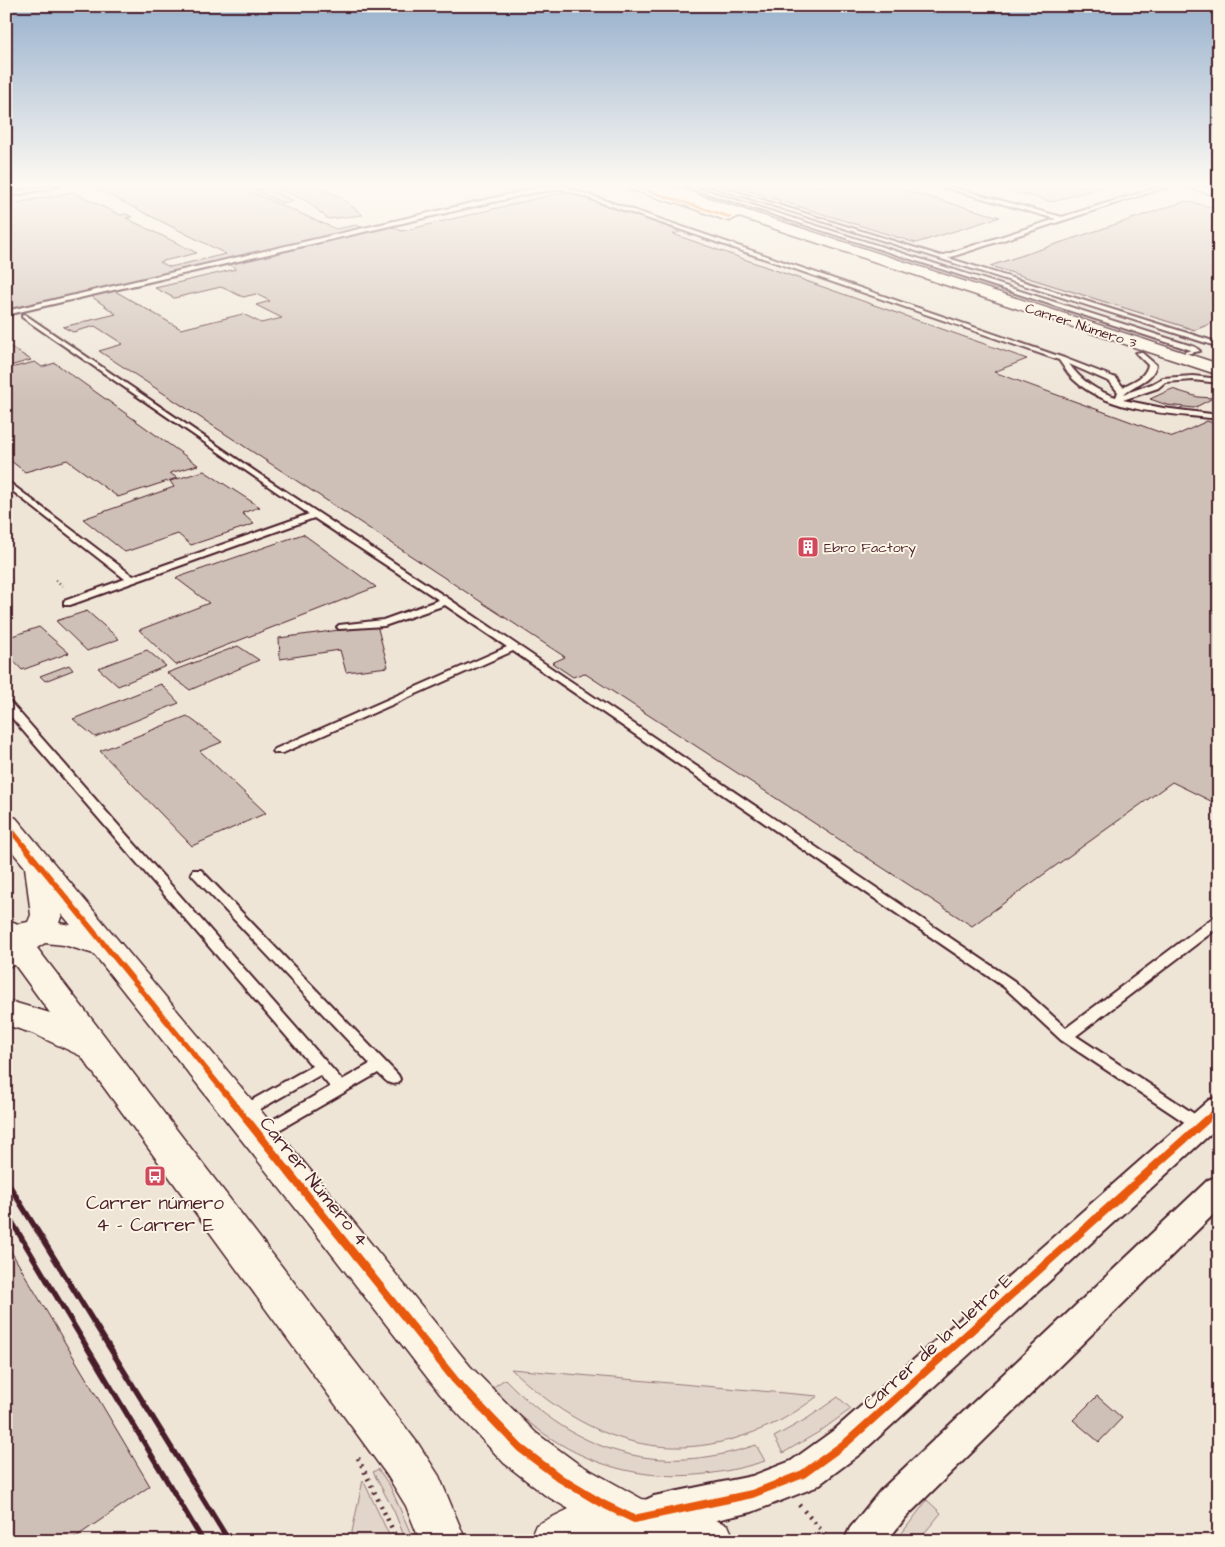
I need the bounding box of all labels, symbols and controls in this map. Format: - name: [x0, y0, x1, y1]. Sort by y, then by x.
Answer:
- street label: Carrer Número 3: [1022, 299, 1139, 353]
- building icon: Ebro Factory: [796, 535, 820, 559]
- place label: Ebro Factory: [824, 538, 916, 558]
- street label: Carrer Número 4: [253, 1111, 375, 1253]
- bus stop icon: Carrer número 4 - Carrer E: [143, 1164, 167, 1188]
- place label: Carrer número 4 - Carrer E: [86, 1190, 224, 1239]
- street label: Carrer de la Lletra E: [857, 1267, 1019, 1417]

